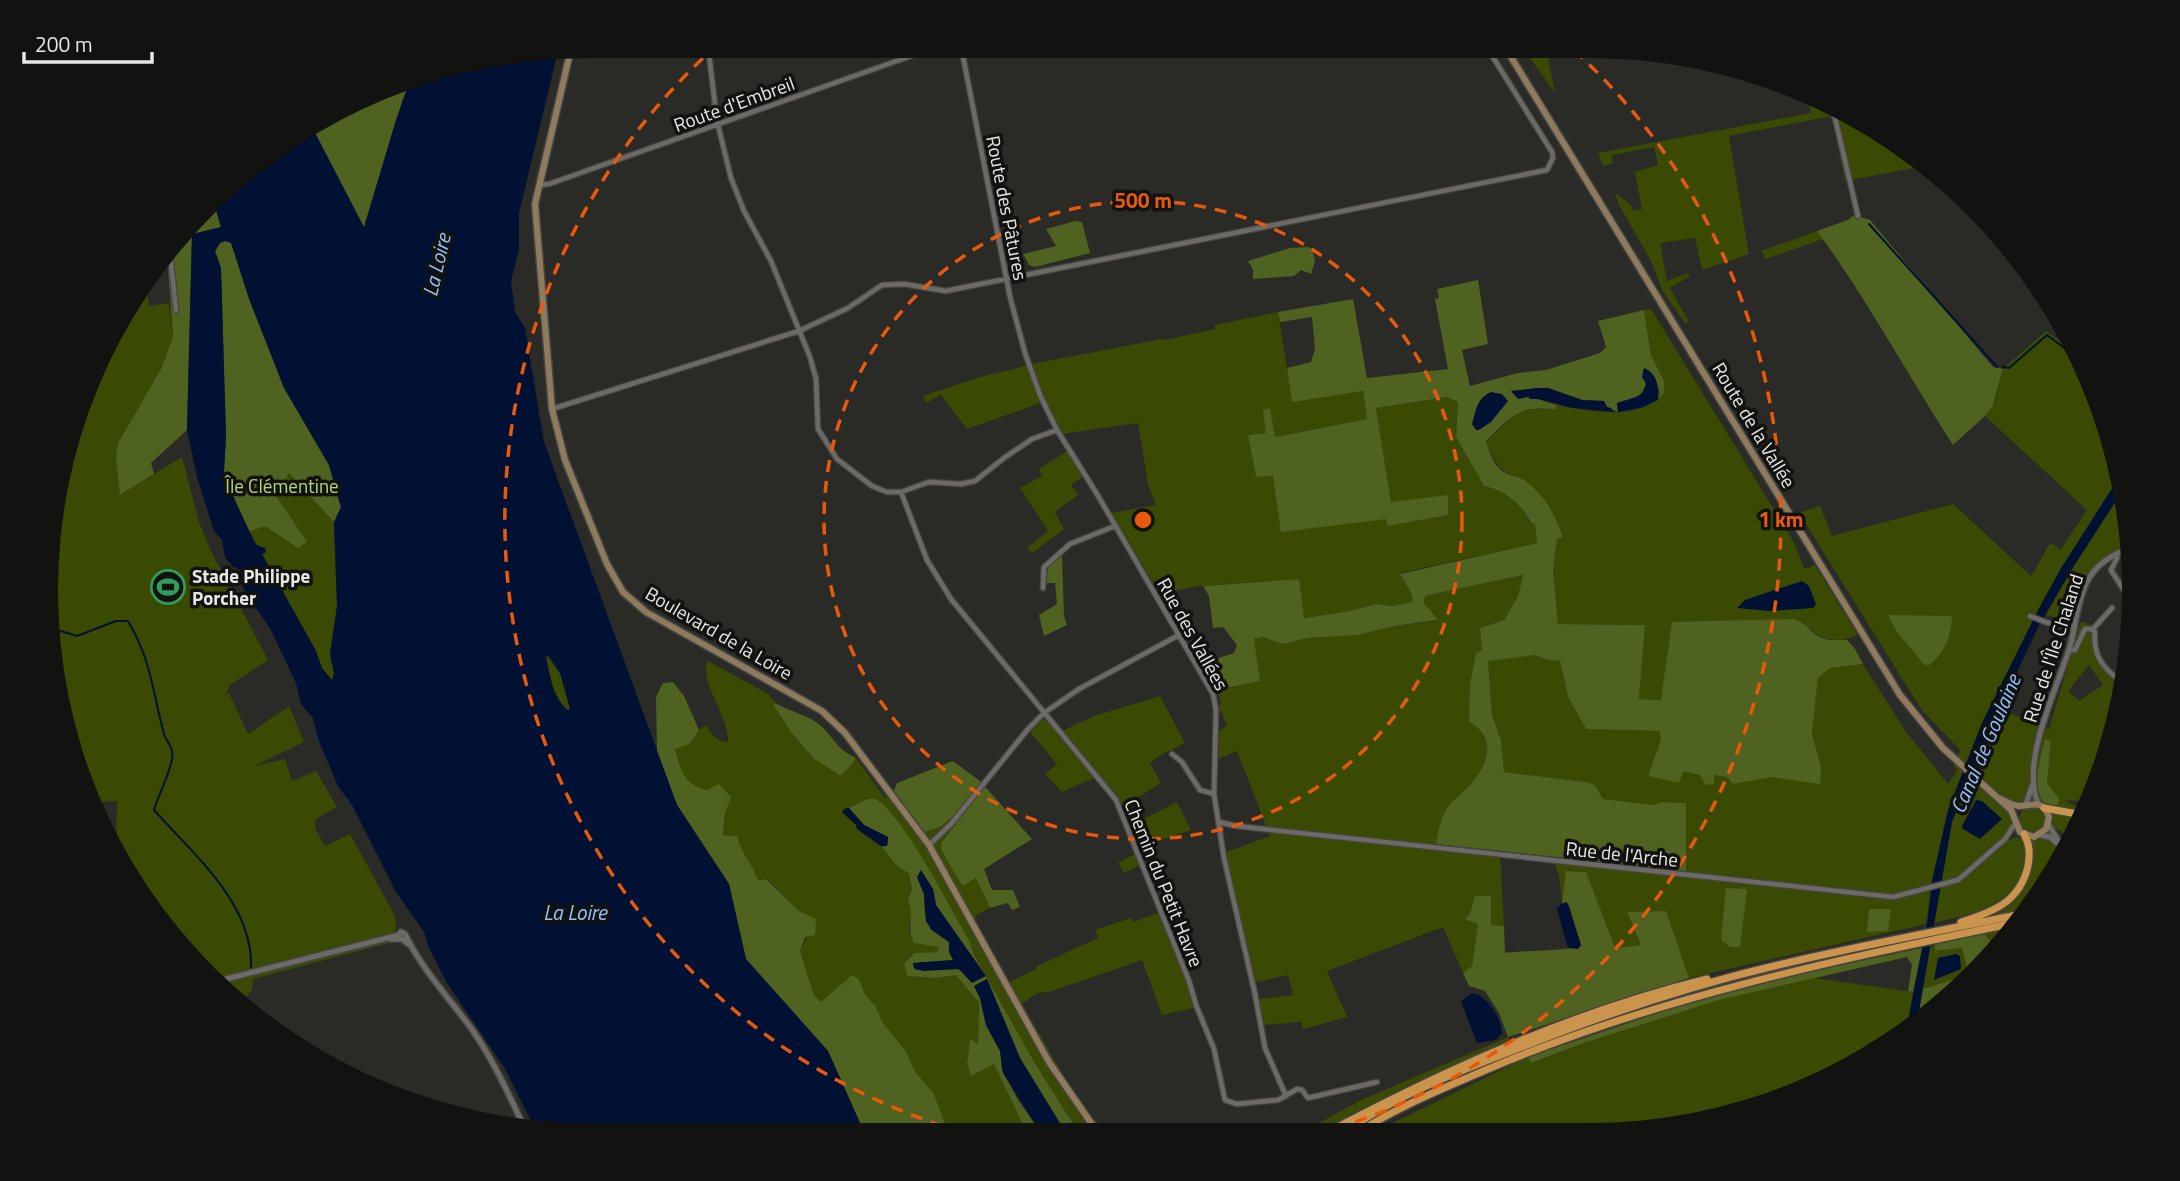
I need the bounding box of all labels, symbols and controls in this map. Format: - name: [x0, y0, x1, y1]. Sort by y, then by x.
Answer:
- scale bar: [24, 21, 152, 65]
- text: 200 m: [35, 28, 92, 60]
- street label: Route d'Embreil: [669, 68, 798, 139]
- street label: Route des Pâtures: [979, 133, 1036, 283]
- text: 500 m: [1114, 184, 1172, 216]
- water label: La Loire: [413, 229, 459, 299]
- street label: Route de la Vallée: [1705, 356, 1803, 493]
- park label: Île Clémentine: [224, 471, 339, 500]
- text: 1 km: [1759, 503, 1803, 535]
- centre of rings: [1131, 508, 1155, 532]
- place label: Stade Philippe Porcher: [192, 561, 310, 612]
- sports icon: Stade Philippe Porcher: [149, 568, 187, 606]
- street label: Rue de l'Île Chaland: [2015, 570, 2090, 726]
- street label: Rue des Vallées: [1150, 572, 1237, 696]
- street label: Boulevard de la Loire: [640, 579, 798, 687]
- water label: Canal de Goulaine: [1941, 668, 2029, 818]
- street label: Chemin du Petit Havre: [1118, 795, 1211, 971]
- street label: Rue de l'Arche: [1565, 833, 1680, 874]
- water label: La Loire: [543, 896, 608, 928]

